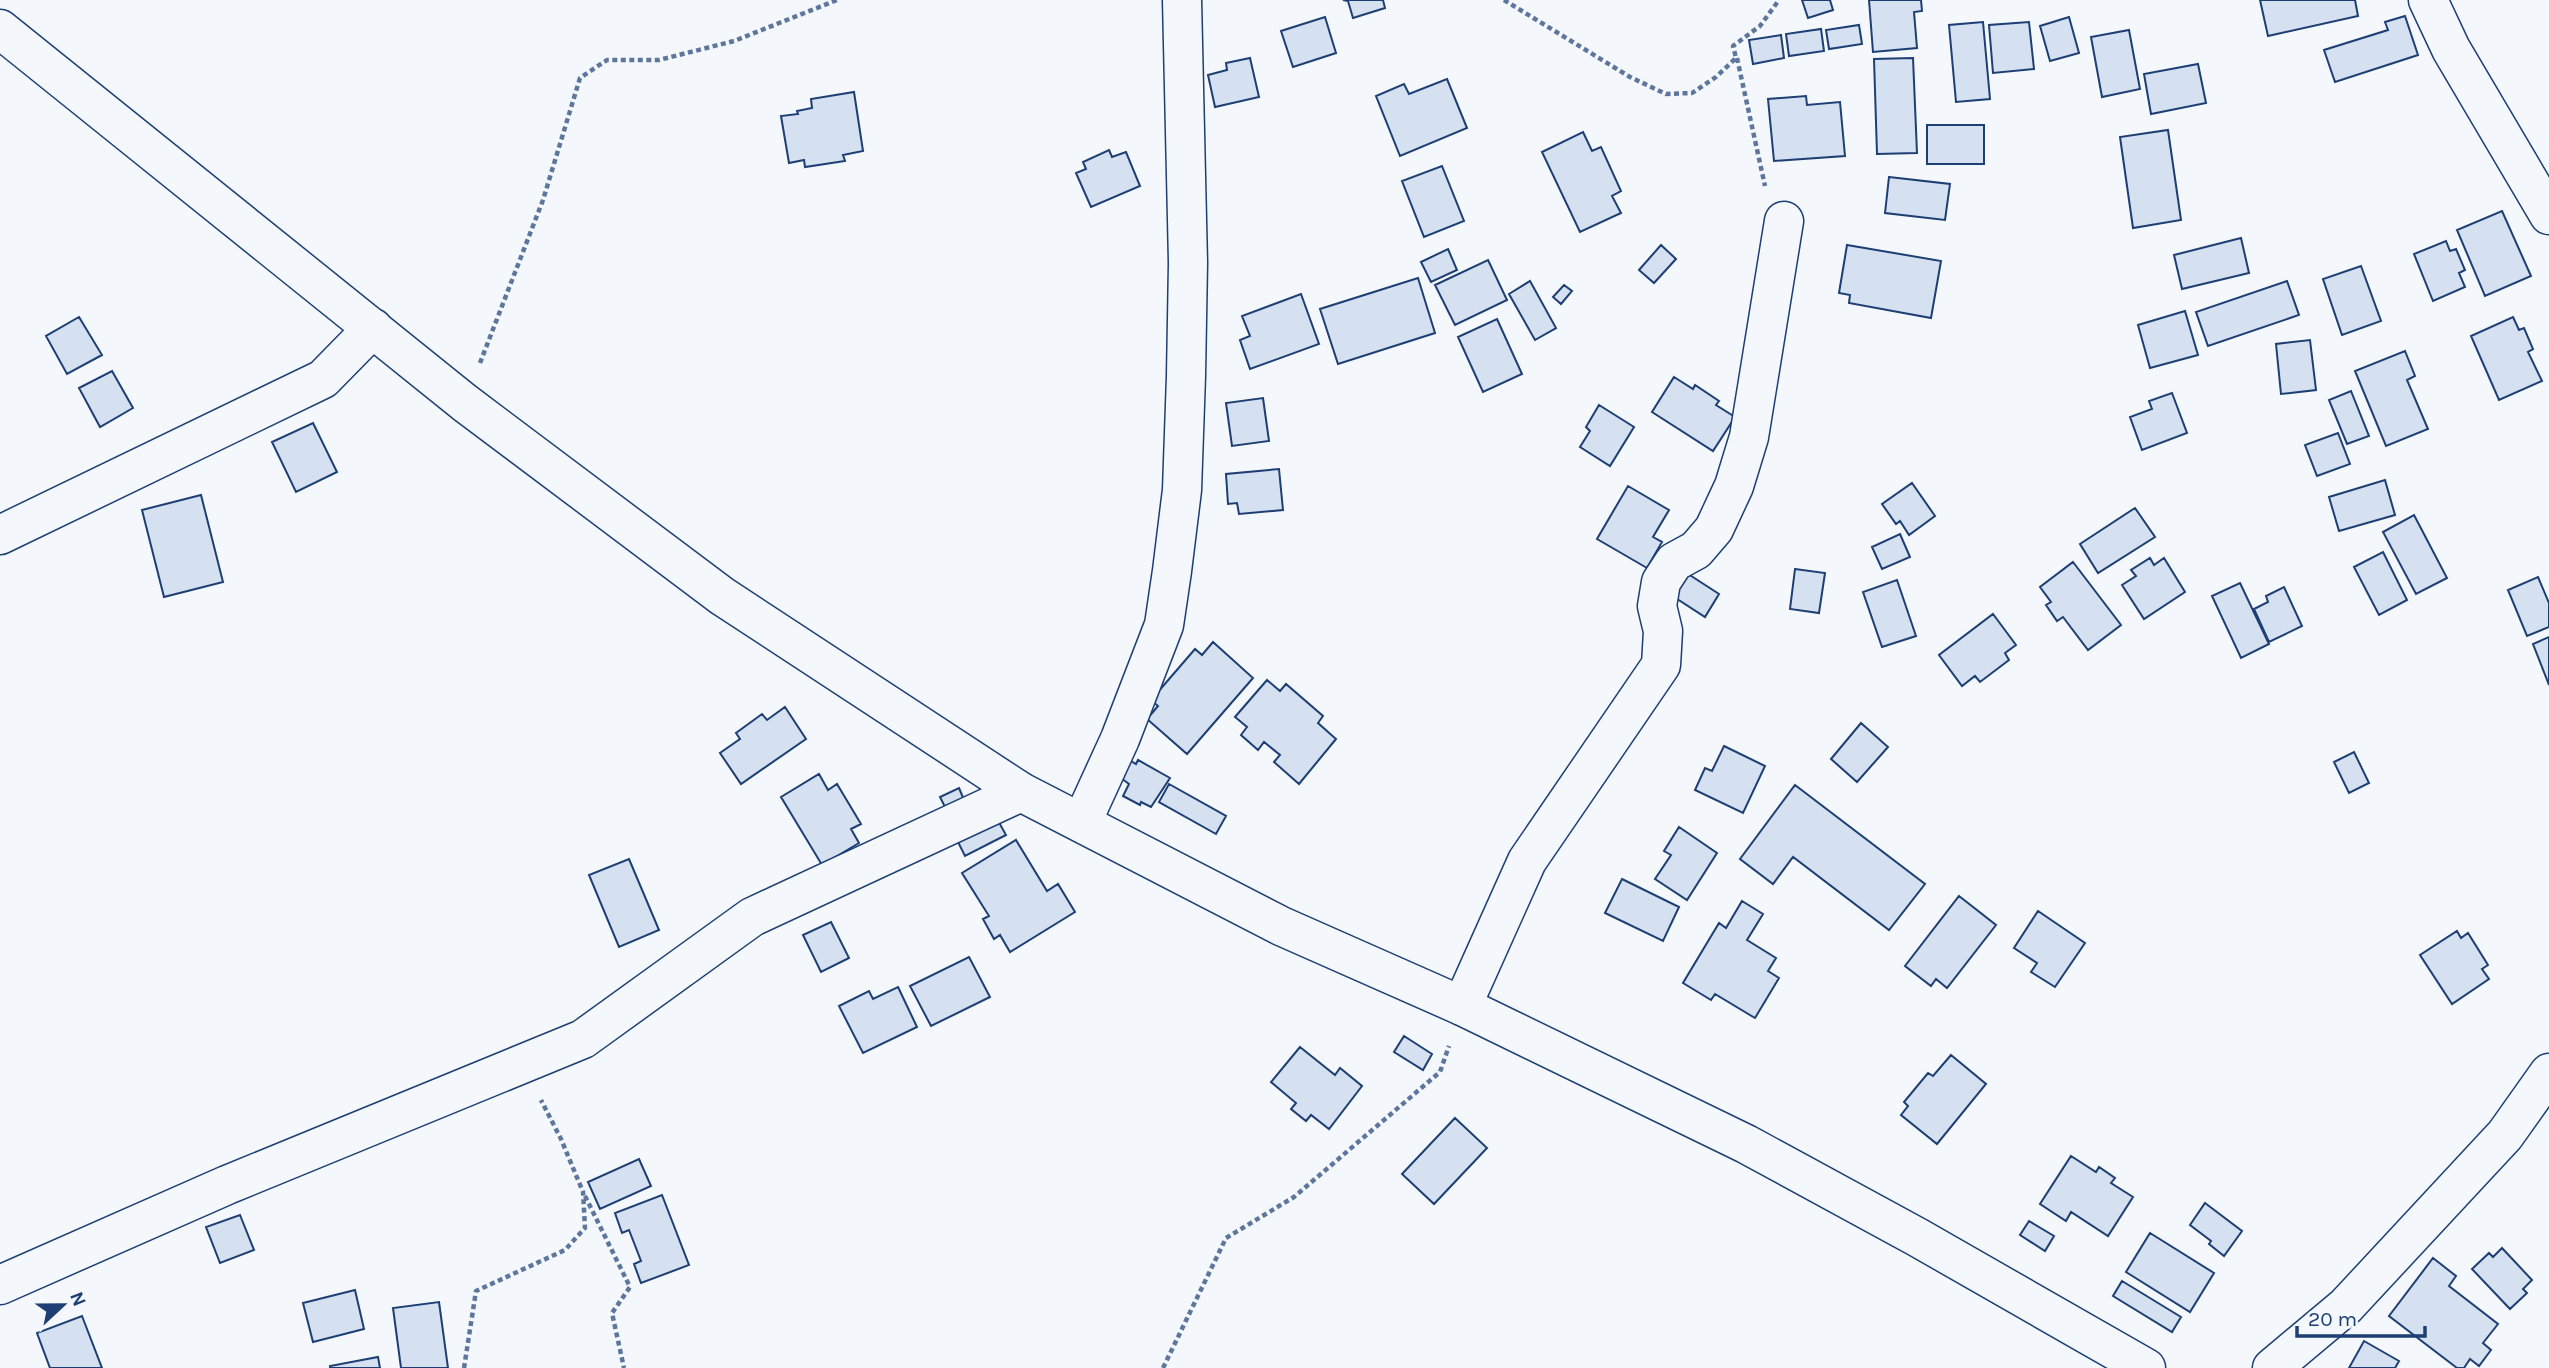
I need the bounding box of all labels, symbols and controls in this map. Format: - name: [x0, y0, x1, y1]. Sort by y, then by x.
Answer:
- north arrow: [28, 1270, 98, 1340]
- text: N: [65, 1289, 91, 1309]
- scale bar: [2297, 1294, 2425, 1338]
- text: 20 m: [2308, 1307, 2357, 1331]

